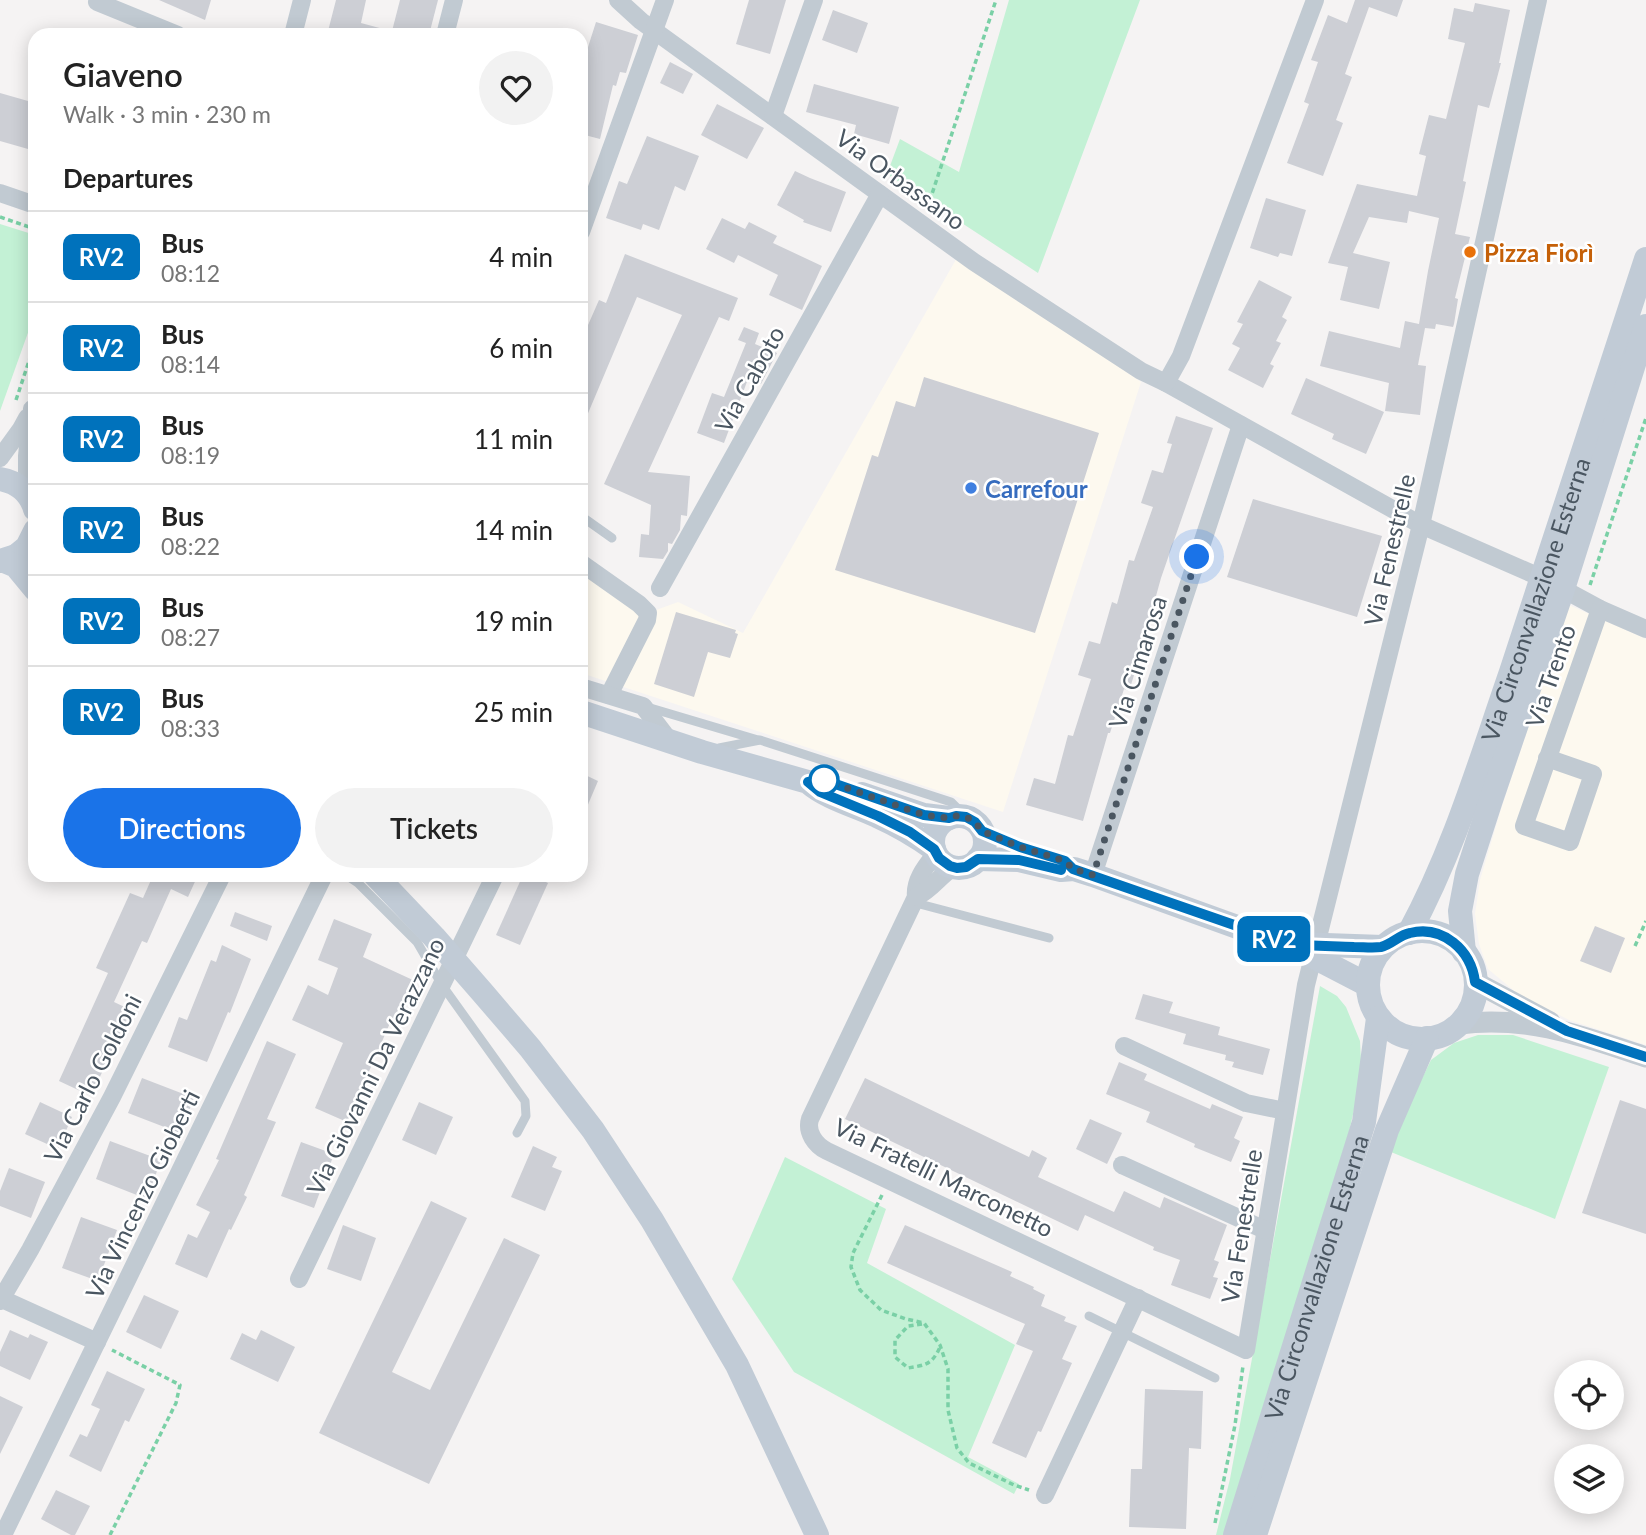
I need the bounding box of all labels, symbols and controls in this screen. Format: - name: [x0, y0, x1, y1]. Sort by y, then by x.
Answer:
- button: heart: [479, 51, 553, 125]
- text: Giaveno: [63, 54, 183, 94]
- text: Walk · 3 min · 230 m: [63, 100, 271, 128]
- street label: Via Orbassano: [831, 122, 971, 236]
- text: Departures: [63, 162, 193, 194]
- text: Bus: [161, 227, 204, 259]
- place label: Pizza Fiorì: [1484, 238, 1593, 267]
- text: 4 min: [489, 241, 553, 273]
- text: RV2: [79, 242, 124, 271]
- marker: Pizza Fiorì: [1462, 244, 1478, 260]
- text: 08:12: [161, 259, 220, 287]
- text: Bus: [161, 318, 204, 350]
- street label: Via Caboto: [708, 321, 790, 437]
- text: 6 min: [489, 332, 553, 364]
- text: RV2: [79, 333, 124, 362]
- text: 08:14: [161, 350, 220, 378]
- text: Bus: [161, 409, 204, 441]
- text: 11 min: [474, 423, 553, 455]
- text: RV2: [79, 424, 124, 453]
- text: 08:19: [161, 441, 220, 469]
- street label: Via Circonvallazione Esterna: [1474, 454, 1595, 745]
- street label: Via Fenestrelle: [1357, 471, 1421, 629]
- place label: Carrefour: [985, 474, 1088, 503]
- marker: Carrefour: [963, 480, 979, 496]
- text: Bus: [161, 500, 204, 532]
- text: 14 min: [474, 514, 553, 546]
- text: RV2: [79, 515, 124, 544]
- text: 08:22: [161, 532, 220, 560]
- your location: [1179, 539, 1214, 574]
- text: Bus: [161, 591, 204, 623]
- street label: Via Cimarosa: [1102, 592, 1172, 732]
- text: 19 min: [474, 605, 553, 637]
- text: RV2: [79, 606, 124, 635]
- street label: Via Trento: [1519, 621, 1581, 731]
- text: 08:27: [161, 623, 220, 651]
- text: Bus: [161, 682, 204, 714]
- text: 25 min: [474, 696, 553, 728]
- text: RV2: [79, 697, 124, 726]
- text: 08:33: [161, 714, 220, 742]
- unlabelled marker: [809, 765, 839, 795]
- button: Directions: [63, 788, 301, 868]
- button: Tickets: [315, 788, 553, 868]
- line badge: RV2: [1234, 916, 1314, 962]
- text: RV2: [1251, 924, 1297, 953]
- street label: Via Giovanni Da Verazzano: [300, 933, 450, 1199]
- street label: Via Carlo Goldoni: [37, 989, 147, 1167]
- street label: Via Vincenzo Gioberti: [79, 1085, 205, 1303]
- street label: Via Fratelli Marconetto: [830, 1111, 1058, 1243]
- street label: Via Circonvallazione Esterna: [1257, 1131, 1374, 1424]
- street label: Via Fenestrelle: [1215, 1147, 1267, 1305]
- map controls: [1554, 1360, 1624, 1514]
- button: locate: [1554, 1360, 1624, 1430]
- button: layers: [1554, 1444, 1624, 1514]

